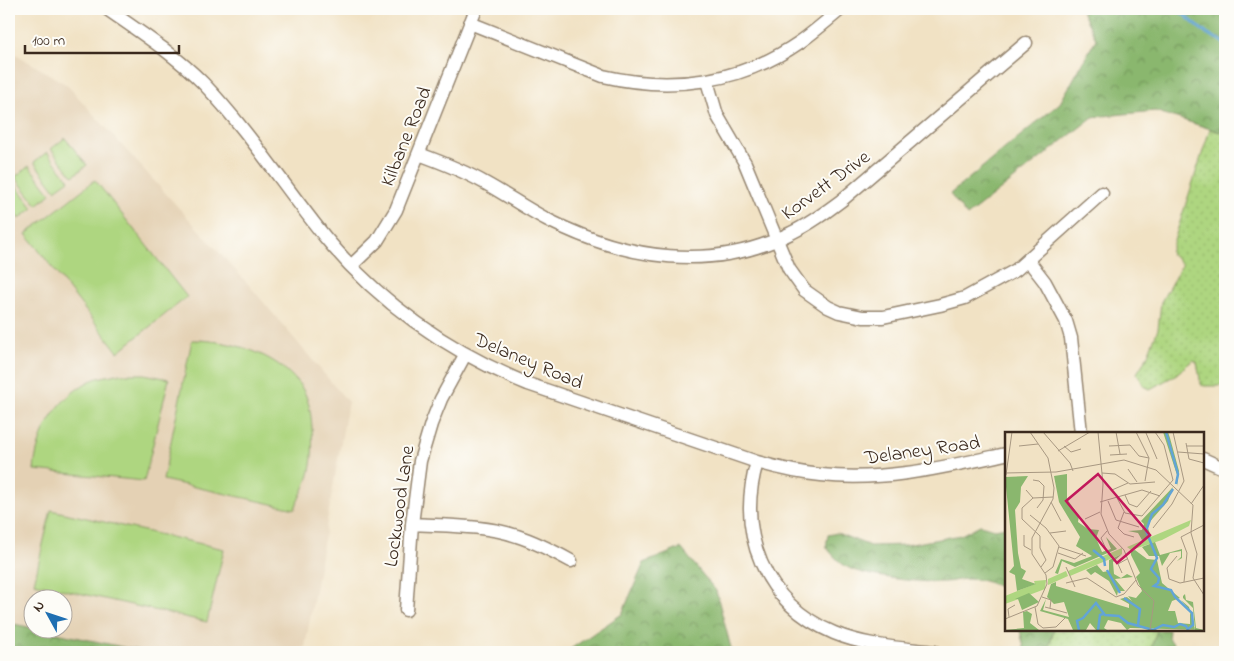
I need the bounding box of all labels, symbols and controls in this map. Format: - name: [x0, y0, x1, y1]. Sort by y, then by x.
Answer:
- scale bar: [25, 22, 179, 54]
- text: 100 m: [32, 30, 65, 52]
- street label: Kilbane Road: [374, 83, 440, 191]
- street label: Korvett Drive: [776, 144, 877, 228]
- street label: Delaney Road: [468, 326, 587, 398]
- street label: Delaney Road: [862, 429, 982, 474]
- inset map: [1005, 432, 1204, 631]
- street label: Lockwood Lane: [378, 444, 423, 569]
- north arrow: [22, 588, 72, 638]
- text: N: [28, 596, 50, 617]

